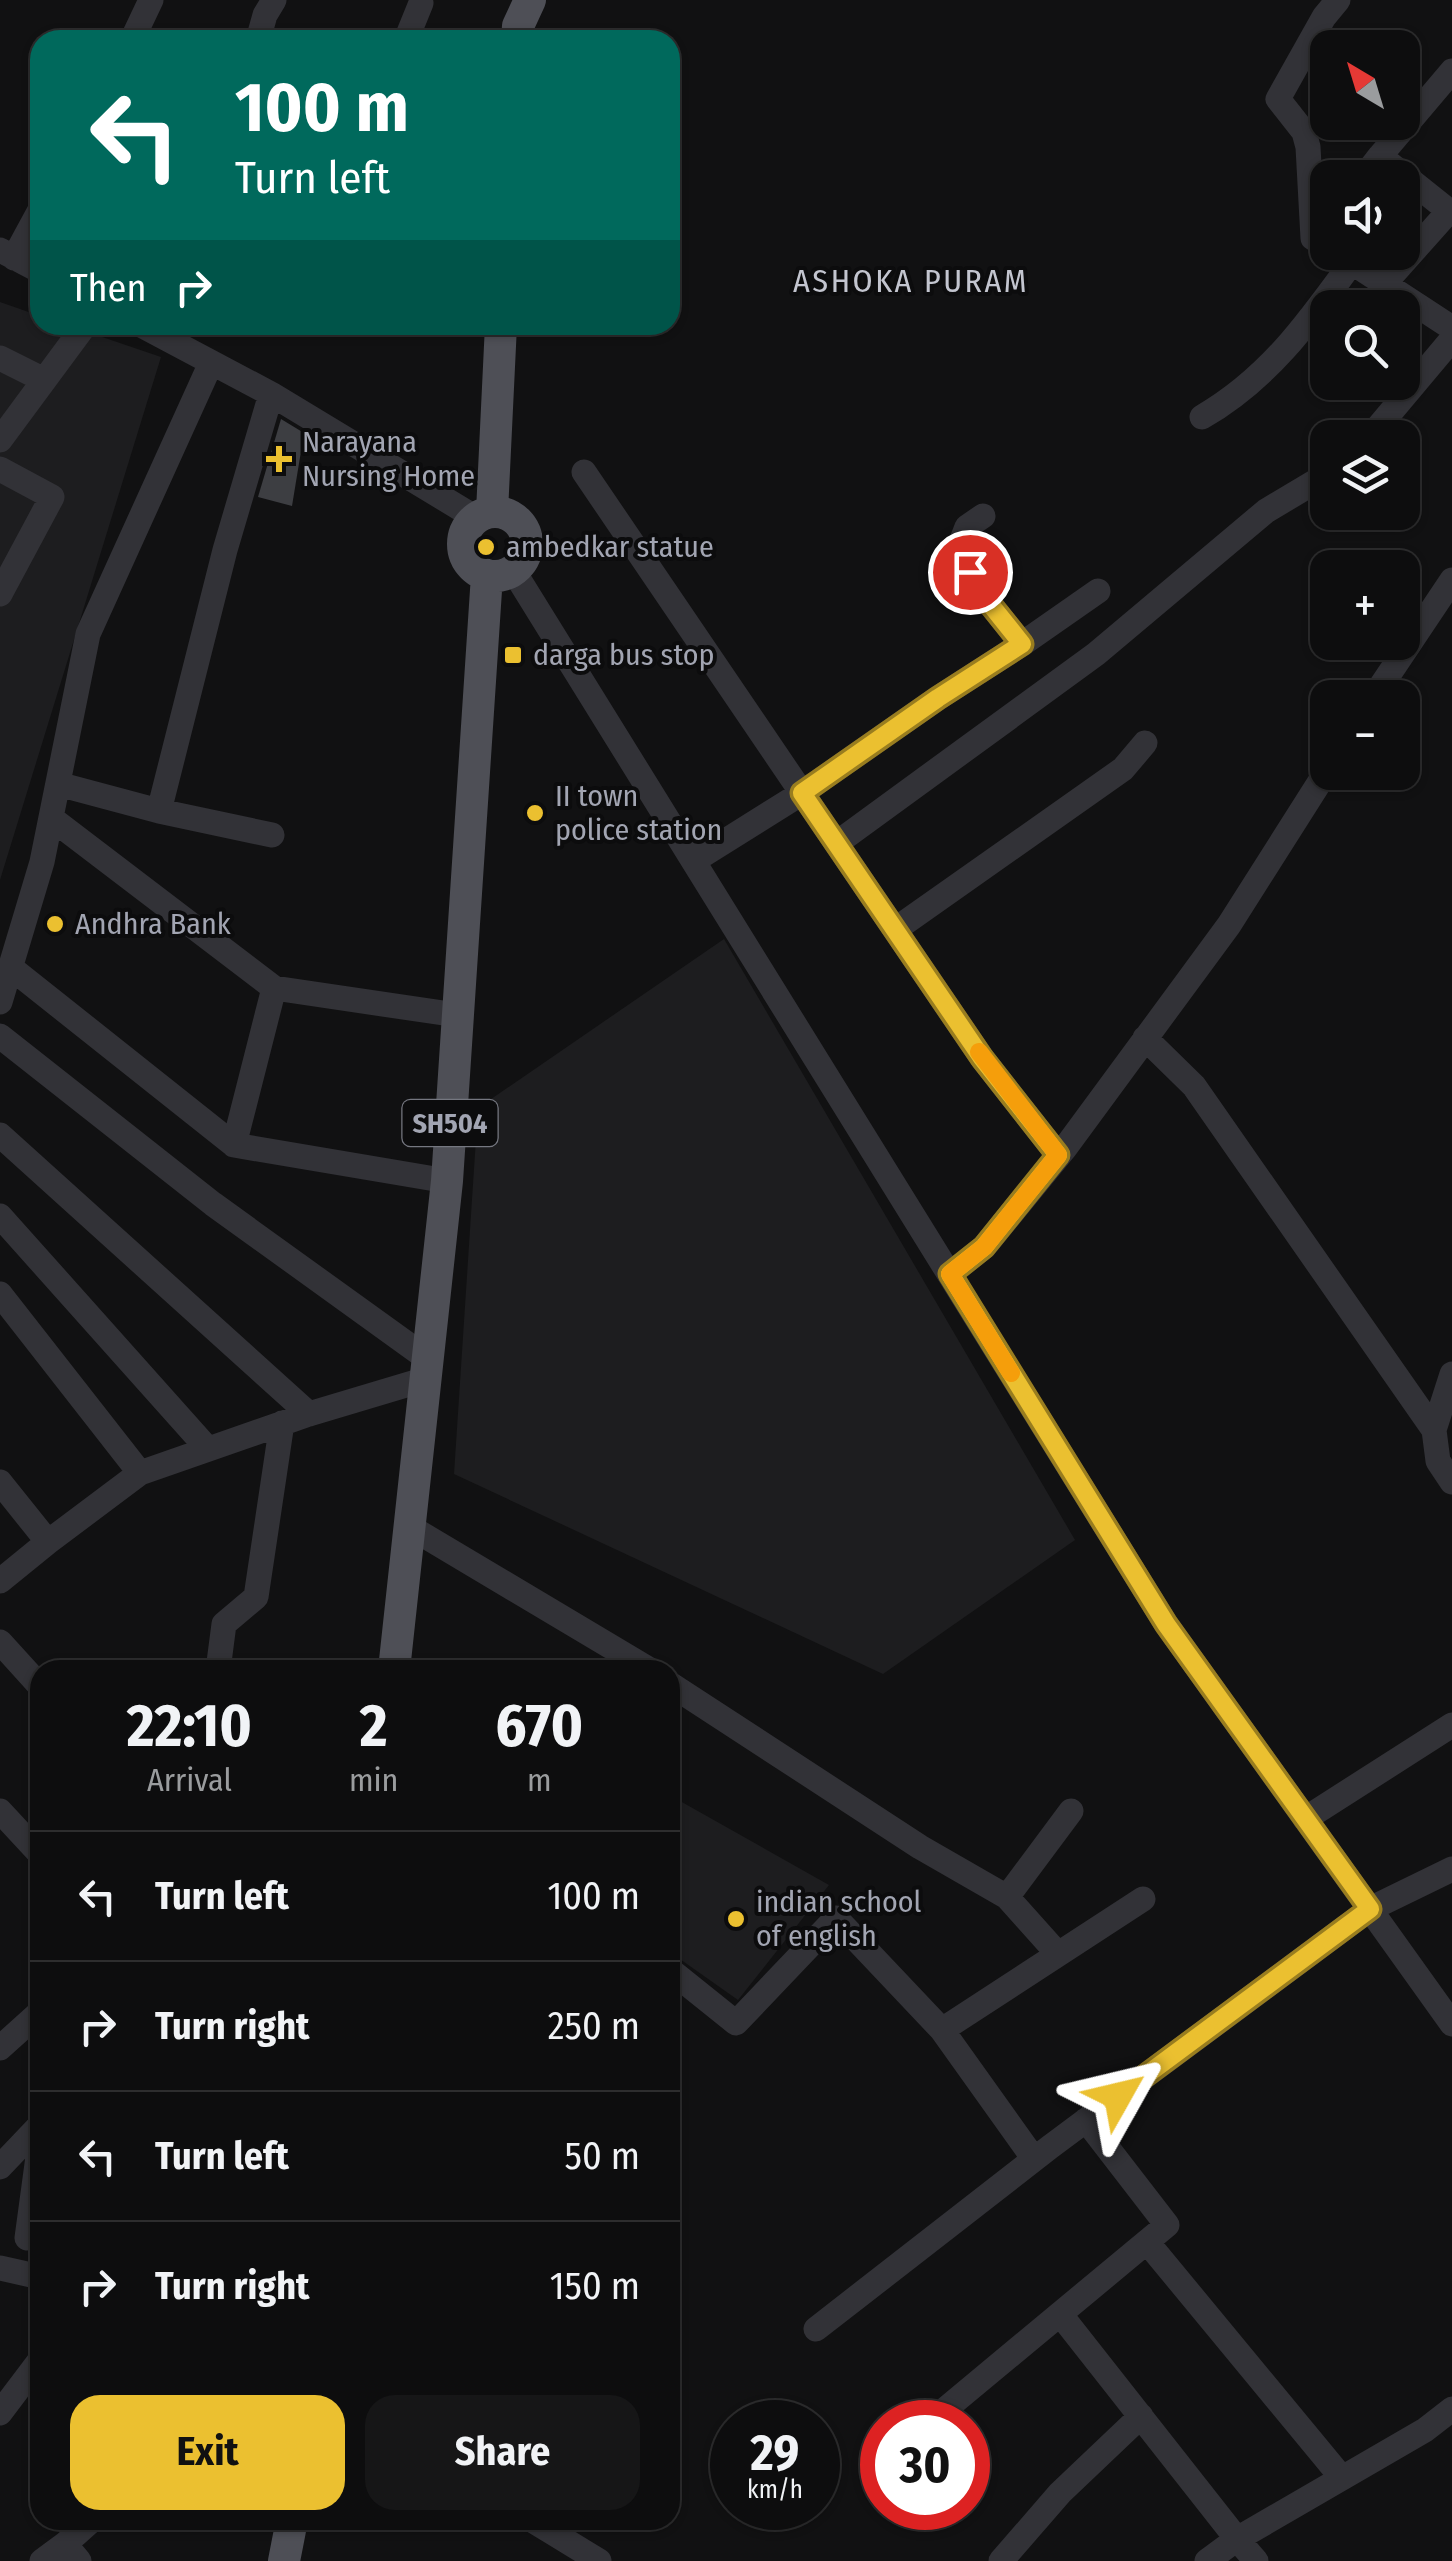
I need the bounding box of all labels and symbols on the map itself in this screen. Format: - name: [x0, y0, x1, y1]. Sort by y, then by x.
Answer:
- north arrow: [1310, 30, 1420, 140]
- district label: ASHOKA PURAM: [793, 262, 1029, 300]
- place label: Narayana Nursing Home: [302, 424, 475, 494]
- marker: Narayana Nursing Home: [266, 446, 292, 472]
- place label: ambedkar statue: [506, 529, 714, 565]
- pin: [928, 530, 1013, 615]
- marker: ambedkar statue: [475, 536, 497, 558]
- place label: darga bus stop: [533, 637, 715, 673]
- marker: darga bus stop: [502, 644, 524, 666]
- place label: II town police station: [555, 778, 722, 848]
- marker: II town police station: [524, 802, 546, 824]
- place label: Andhra Bank: [75, 906, 231, 942]
- marker: Andhra Bank: [44, 913, 66, 935]
- road number: SH504: [402, 1100, 498, 1146]
- place label: indian school of english: [756, 1884, 922, 1954]
- marker: indian school of english: [725, 1908, 747, 1930]
- position arrow: [1066, 2044, 1170, 2148]
- speed limit sign: 30: [860, 2400, 990, 2530]

